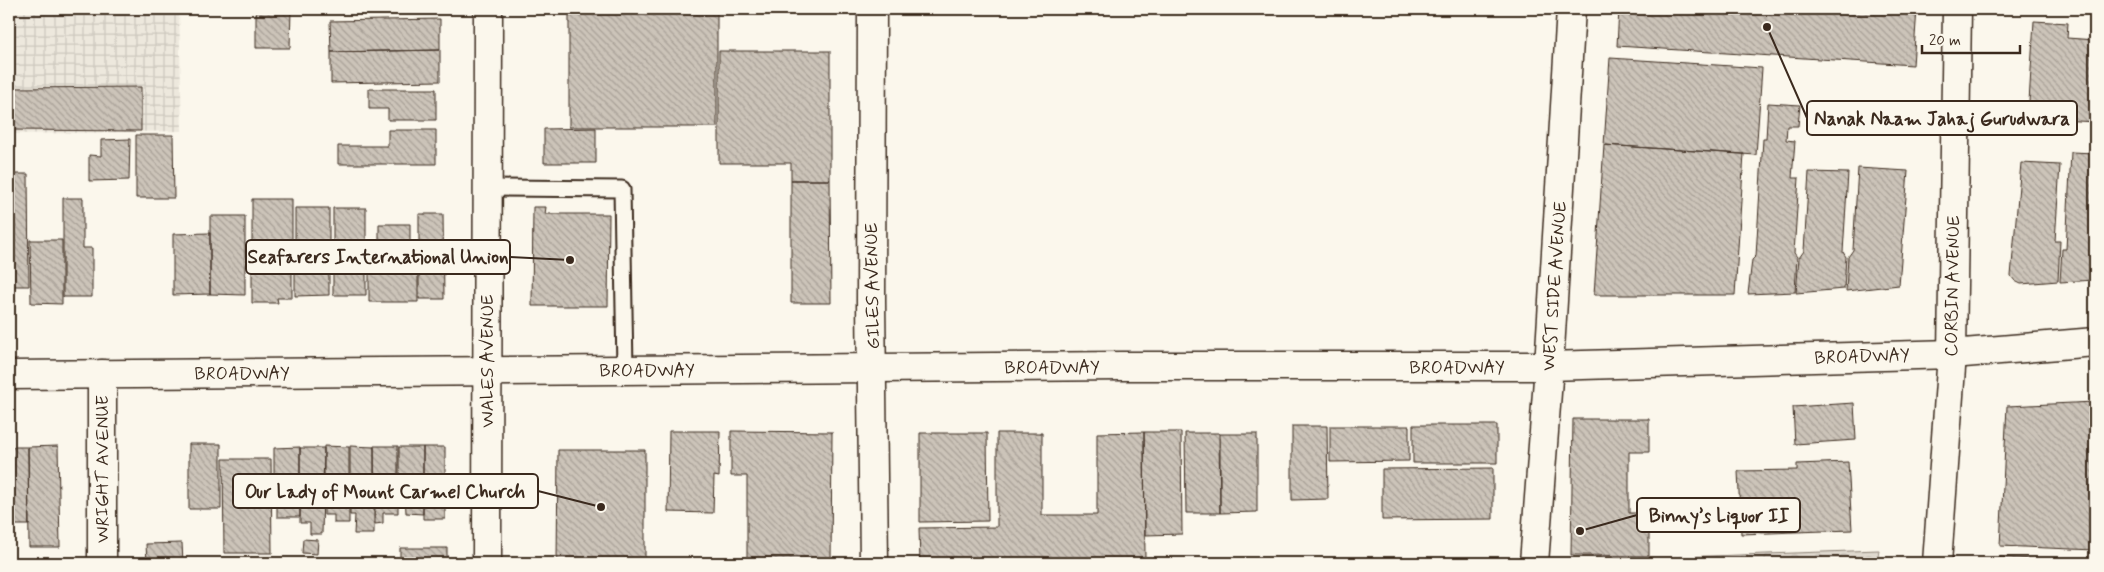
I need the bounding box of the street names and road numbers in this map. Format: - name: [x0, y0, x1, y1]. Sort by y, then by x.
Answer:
- street label: WEST SIDE AVENUE: [1537, 201, 1573, 372]
- street label: CORBIN AVENUE: [1940, 215, 1966, 357]
- street label: GILES AVENUE: [860, 223, 886, 349]
- street label: WALES AVENUE: [476, 294, 500, 428]
- street label: BROADWAY: [1814, 343, 1910, 371]
- street label: BROADWAY: [1004, 356, 1100, 380]
- street label: BROADWAY: [1409, 356, 1505, 380]
- street label: BROADWAY: [599, 359, 695, 383]
- street label: BROADWAY: [194, 362, 290, 386]
- street label: WRIGHT AVENUE: [91, 395, 115, 543]

